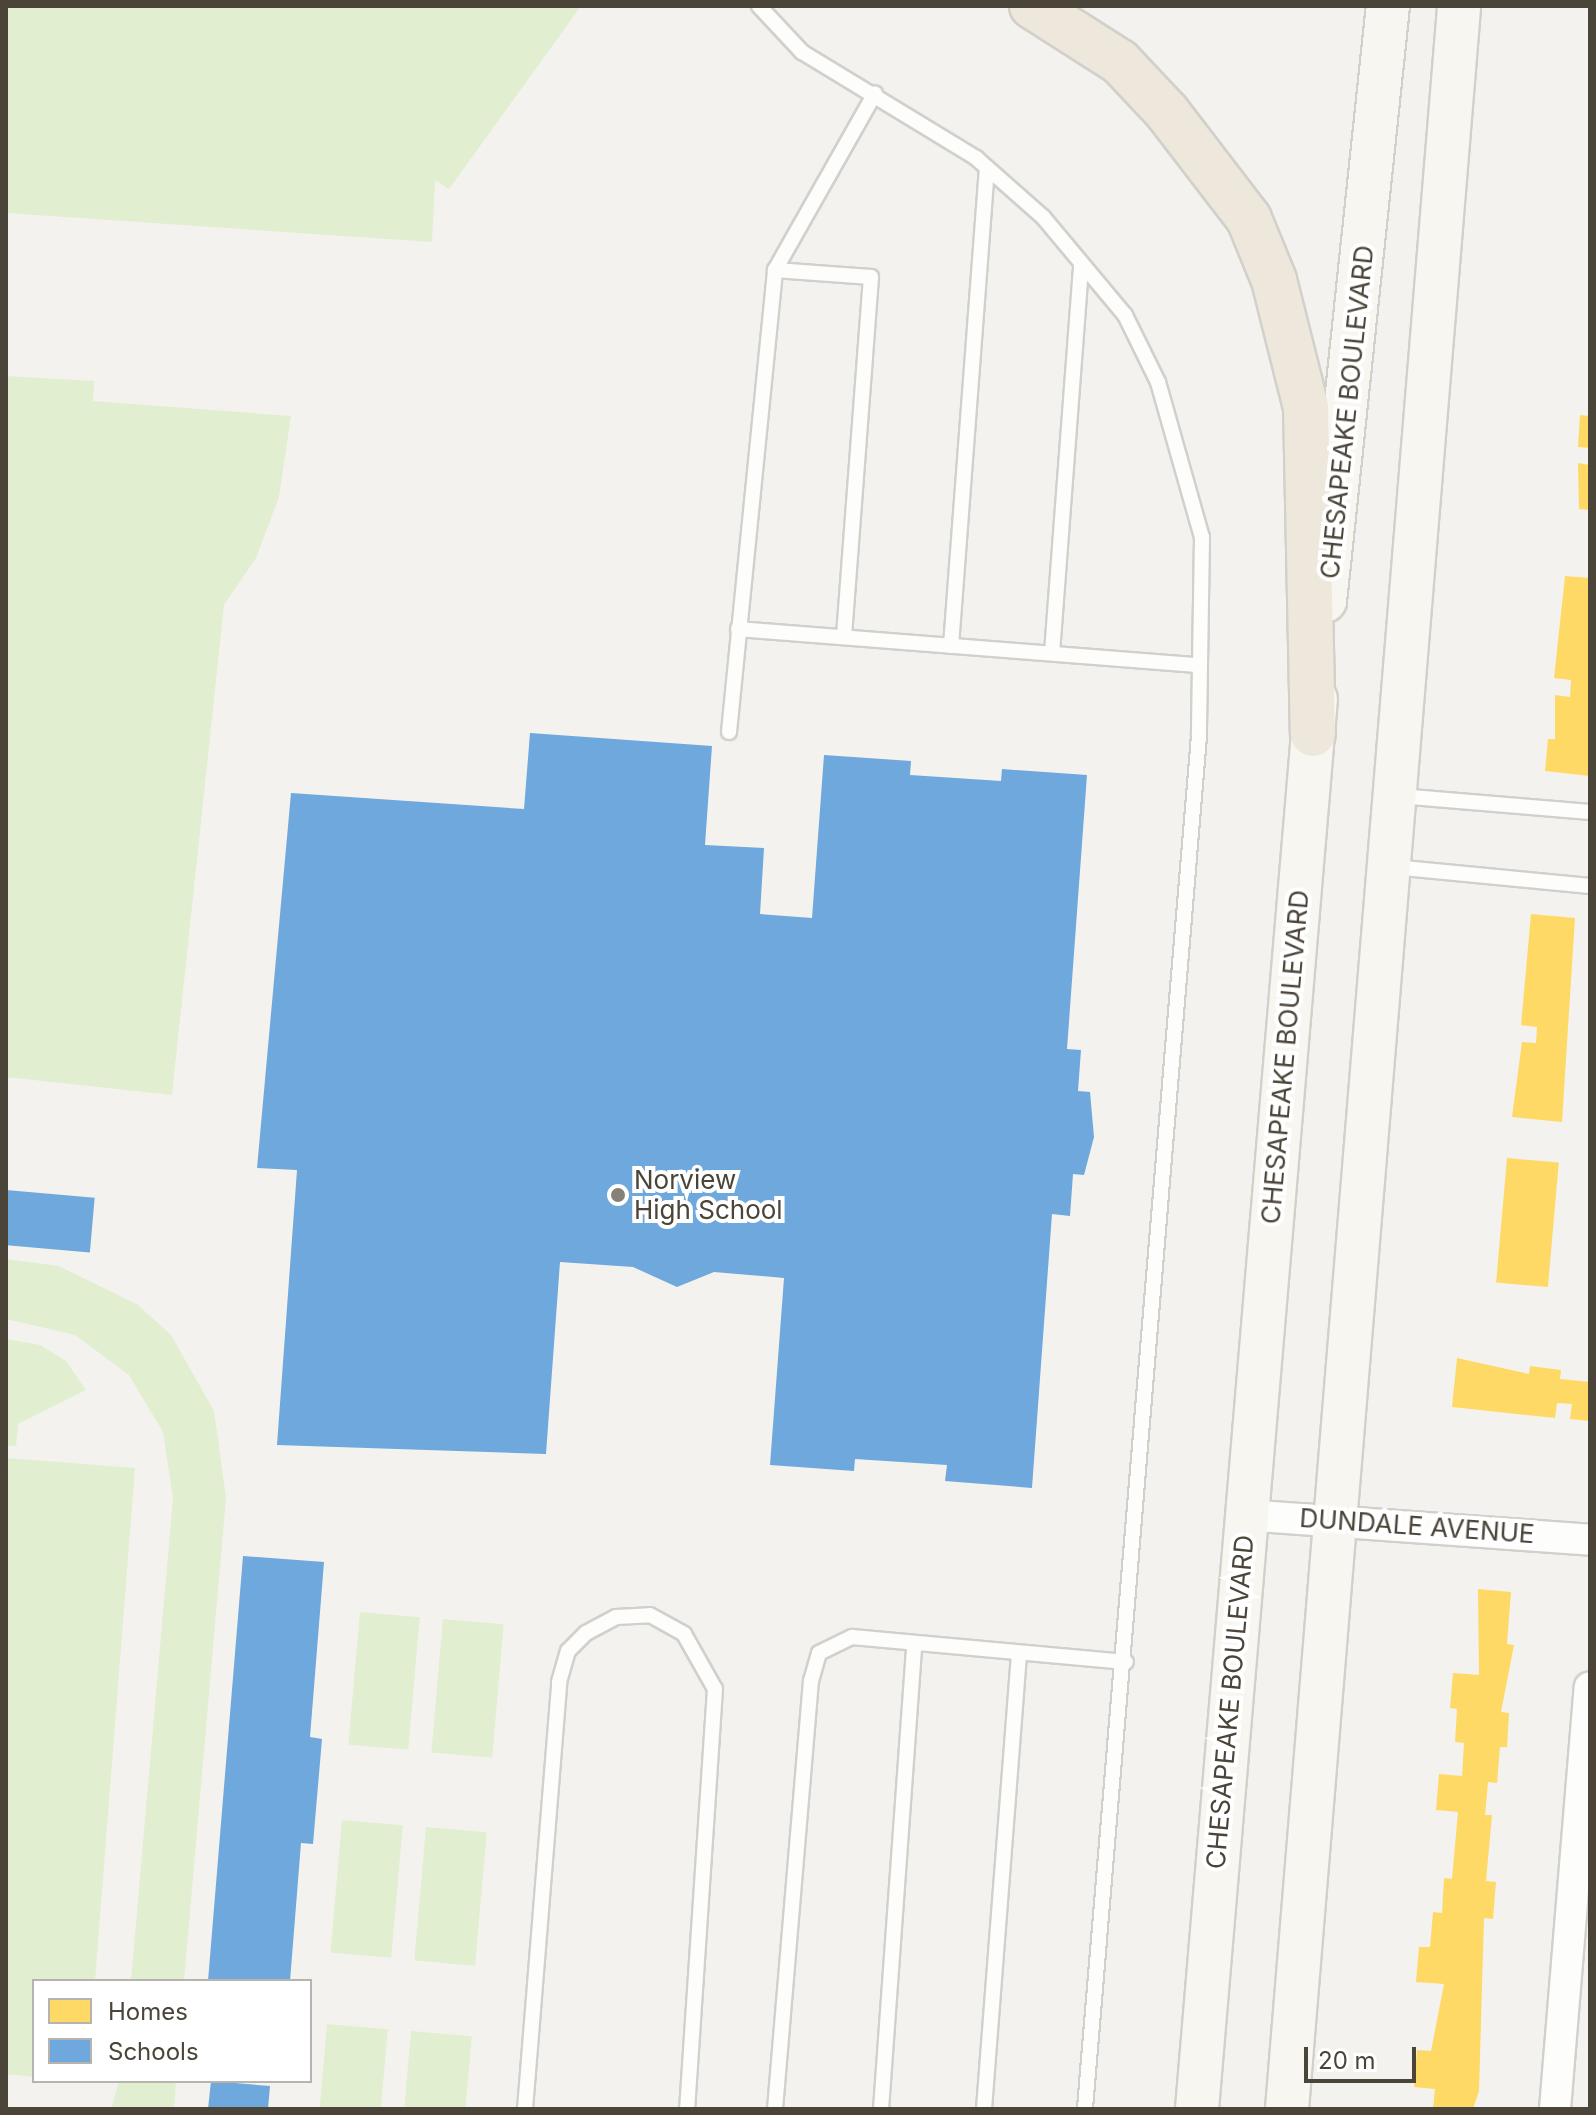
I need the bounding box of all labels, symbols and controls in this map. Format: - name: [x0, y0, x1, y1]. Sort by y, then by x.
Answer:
- street label: CHESAPEAKE BOULEVARD: [1314, 244, 1380, 580]
- street label: CHESAPEAKE BOULEVARD: [1255, 889, 1315, 1225]
- place label: Norview High School: [634, 1164, 783, 1226]
- marker: Norview High School: [609, 1186, 627, 1204]
- street label: DUNDALE AVENUE: [1298, 1502, 1536, 1550]
- street label: CHESAPEAKE BOULEVARD: [1200, 1534, 1260, 1870]
- legend: [32, 1979, 312, 2083]
- text: Homes: [108, 1997, 188, 2026]
- scale bar: [1308, 2031, 1420, 2081]
- text: Schools: [108, 2037, 199, 2066]
- text: 20 m: [1318, 2046, 1376, 2075]

